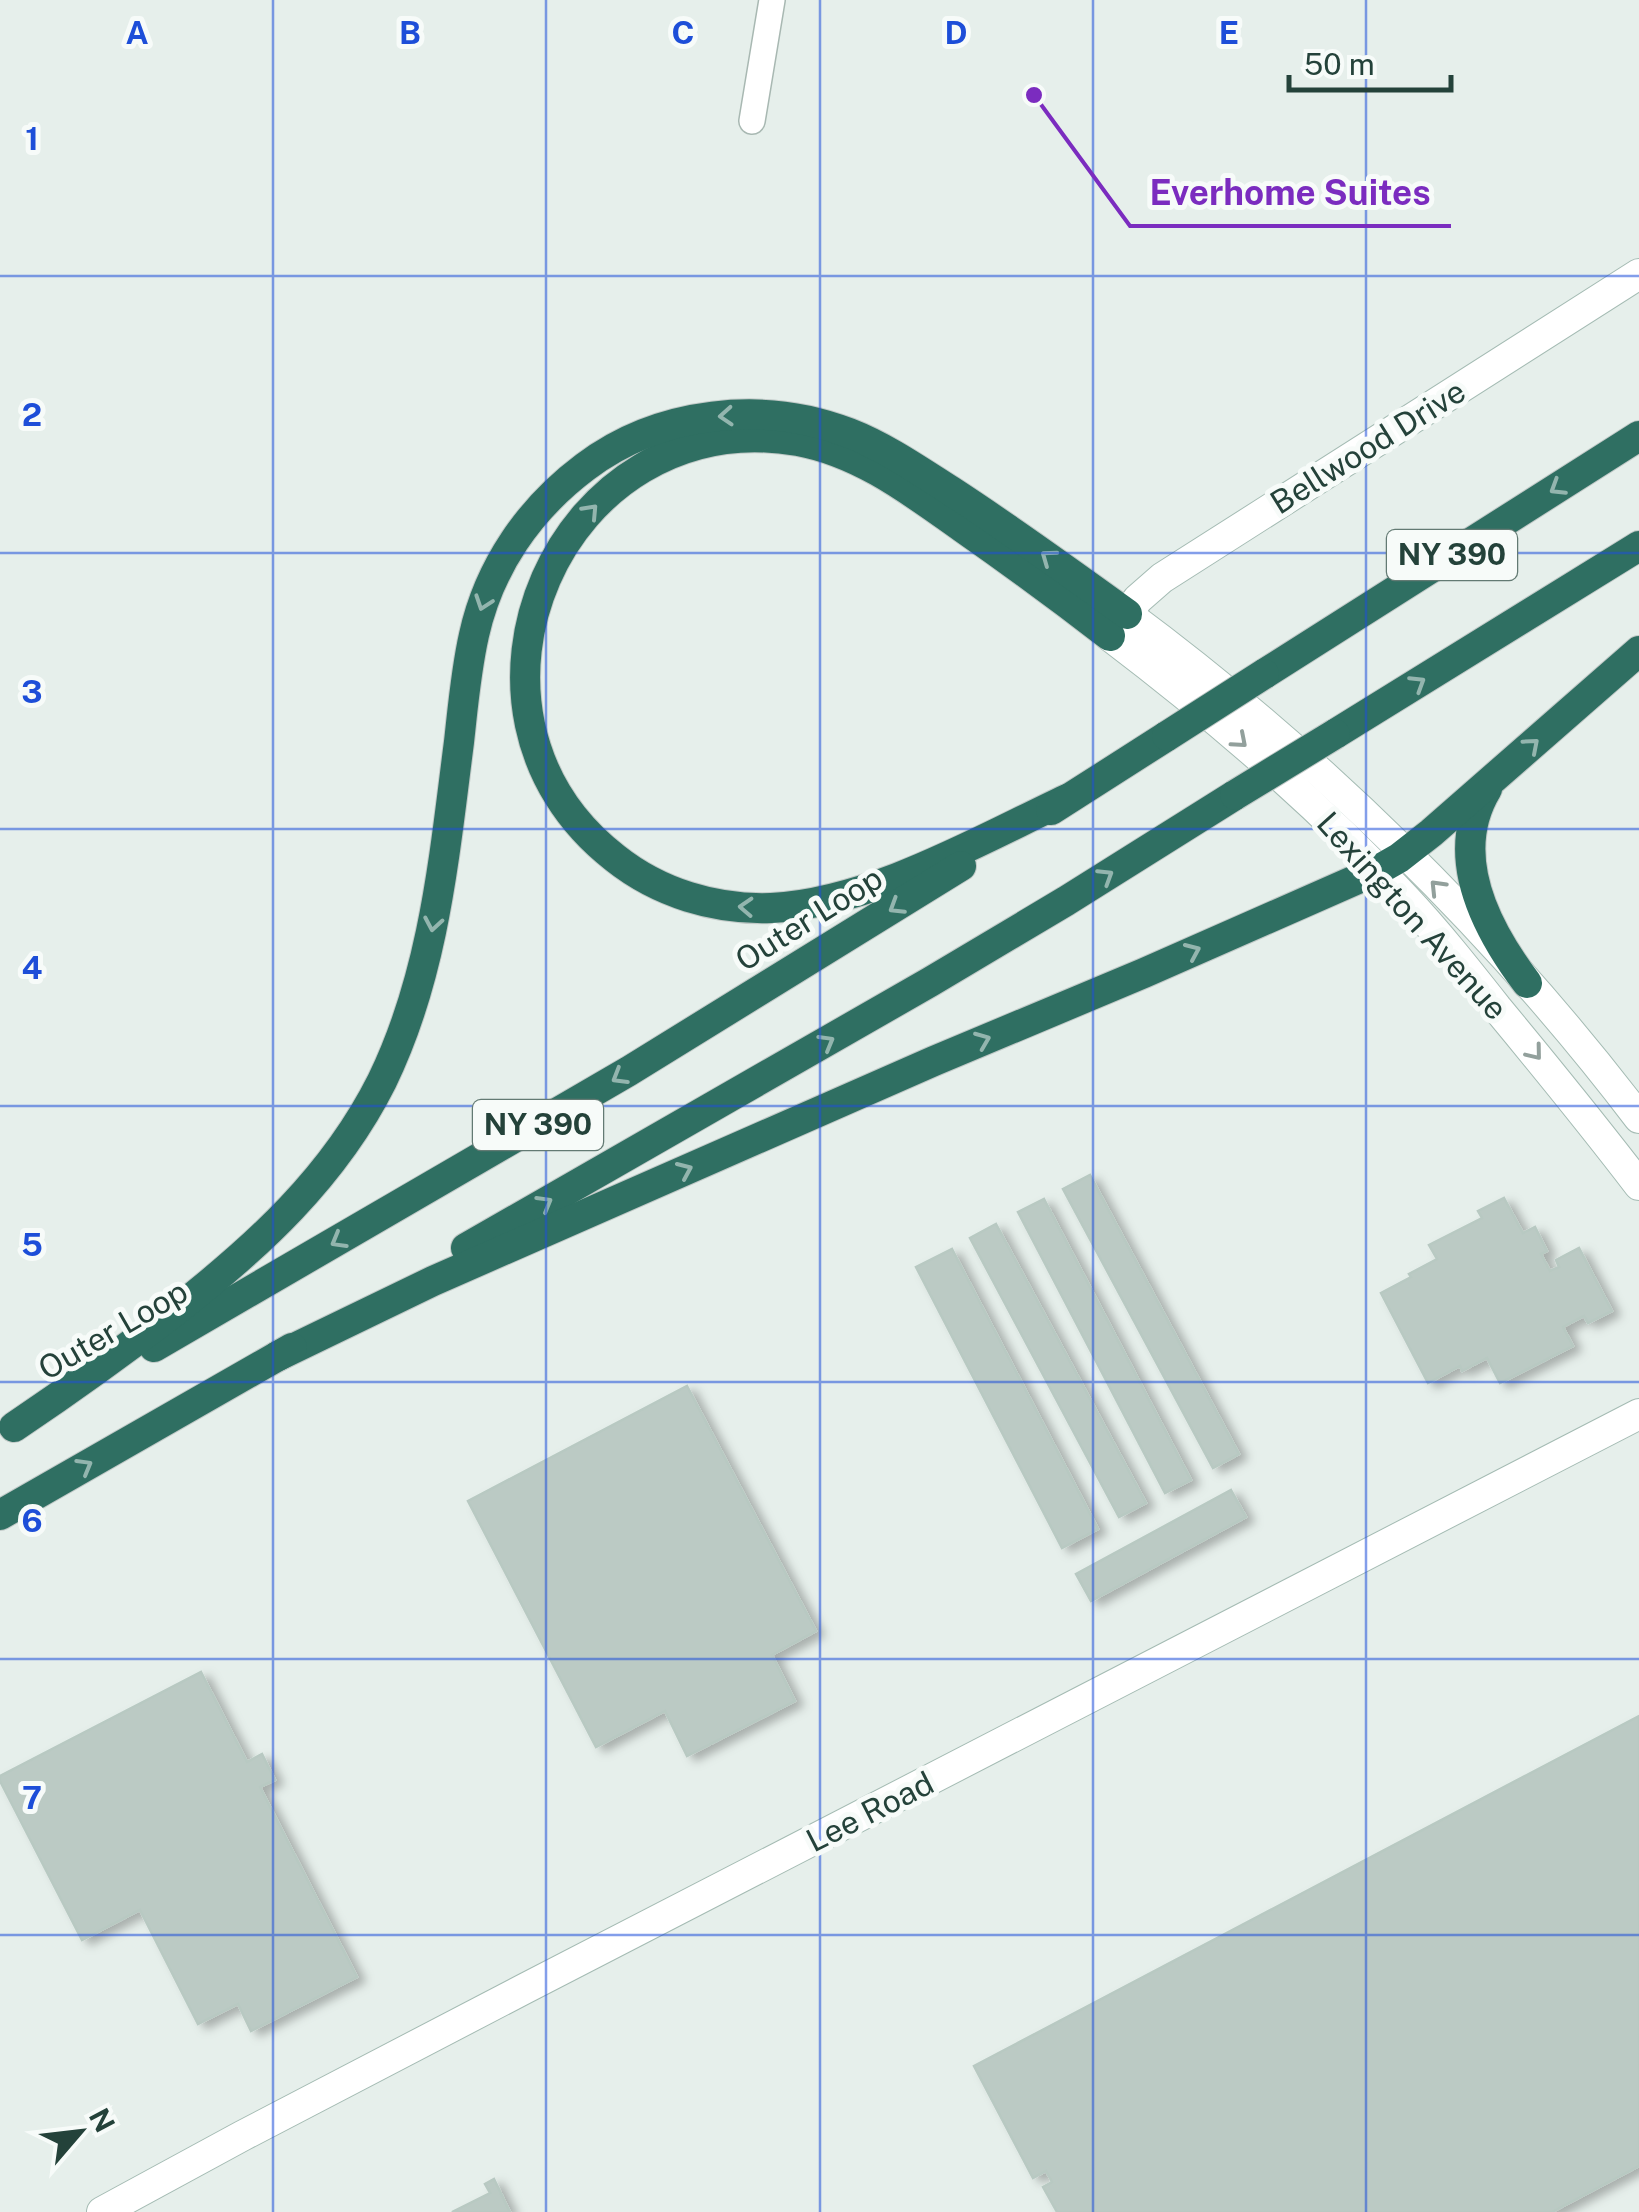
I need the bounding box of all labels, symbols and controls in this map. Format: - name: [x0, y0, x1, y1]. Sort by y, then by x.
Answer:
- text: A: [125, 14, 149, 51]
- text: B: [399, 14, 421, 51]
- text: C: [672, 14, 694, 51]
- text: D: [944, 14, 968, 51]
- text: E: [1219, 14, 1239, 51]
- scale bar: [1289, 30, 1452, 92]
- text: 50 m: [1304, 46, 1375, 82]
- text: 1: [25, 120, 39, 157]
- callout: Everhome Suites: [1130, 161, 1451, 226]
- text: Everhome Suites: [1149, 172, 1431, 213]
- street label: Bellwood Drive: [1264, 372, 1472, 521]
- text: 2: [22, 396, 42, 433]
- one-way arrow: [717, 405, 733, 426]
- one-way arrow: [1549, 476, 1567, 495]
- one-way arrow: [579, 505, 597, 523]
- road number: NY 390: [1387, 530, 1517, 580]
- one-way arrow: [1041, 551, 1059, 569]
- one-way arrow: [475, 594, 495, 611]
- text: 3: [21, 673, 43, 710]
- one-way arrow: [1407, 676, 1425, 695]
- one-way arrow: [1228, 729, 1247, 747]
- one-way arrow: [1520, 738, 1538, 756]
- street label: Lexington Avenue: [1310, 805, 1515, 1027]
- street label: Outer Loop: [729, 859, 889, 978]
- one-way arrow: [1095, 869, 1113, 888]
- one-way arrow: [1430, 880, 1448, 899]
- one-way arrow: [888, 894, 906, 913]
- one-way arrow: [738, 897, 754, 918]
- one-way arrow: [423, 916, 444, 932]
- one-way arrow: [1183, 943, 1201, 963]
- text: 4: [22, 949, 43, 986]
- one-way arrow: [973, 1032, 991, 1052]
- one-way arrow: [816, 1035, 834, 1054]
- one-way arrow: [1523, 1042, 1541, 1060]
- one-way arrow: [612, 1065, 630, 1084]
- road number: NY 390: [473, 1100, 603, 1150]
- one-way arrow: [675, 1162, 693, 1182]
- one-way arrow: [534, 1196, 552, 1215]
- text: 5: [21, 1226, 43, 1263]
- one-way arrow: [331, 1229, 349, 1248]
- street label: Outer Loop: [32, 1272, 194, 1387]
- one-way arrow: [74, 1459, 92, 1479]
- text: 6: [21, 1502, 43, 1539]
- street label: Lee Road: [800, 1764, 939, 1859]
- text: 7: [22, 1779, 42, 1816]
- north arrow: [30, 2082, 130, 2182]
- text: N: [83, 2103, 122, 2137]

